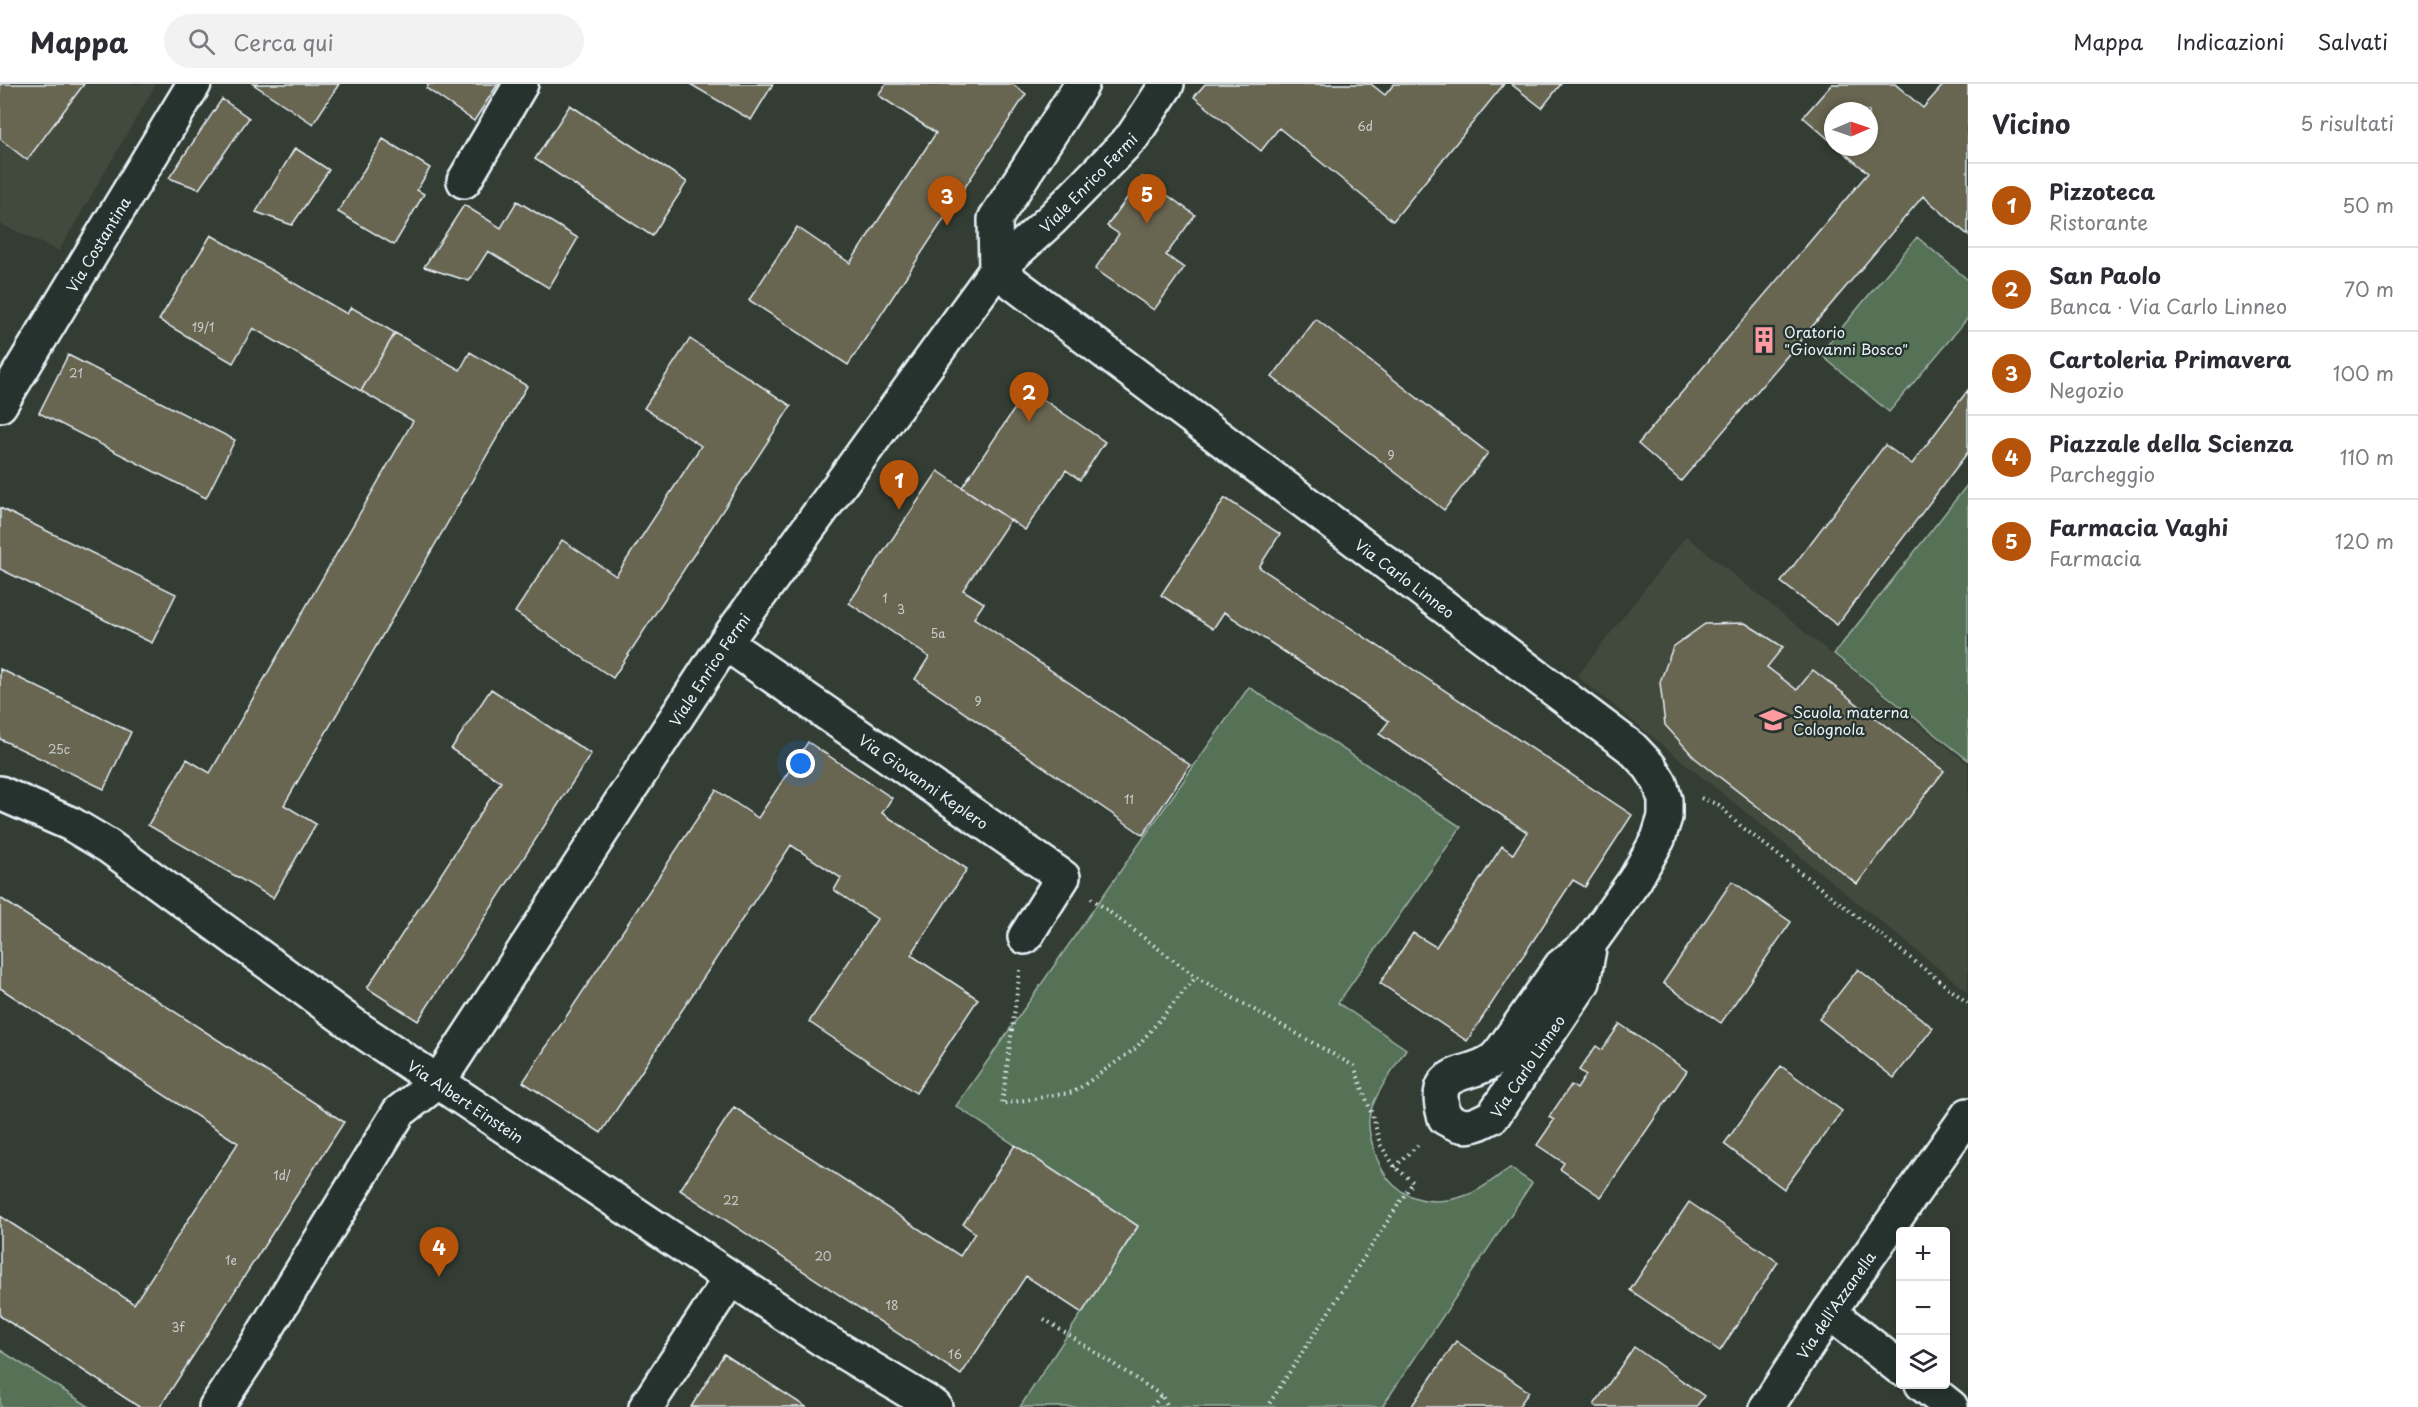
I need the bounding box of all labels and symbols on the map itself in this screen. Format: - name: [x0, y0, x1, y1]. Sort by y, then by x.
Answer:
- north arrow: [1824, 102, 1878, 156]
- house number: 6d: [1357, 117, 1373, 135]
- street label: Viale Enrico Fermi: [1033, 127, 1142, 237]
- pin: 5: [1128, 174, 1166, 224]
- pin: 3: [928, 176, 966, 226]
- street label: Via Costantina: [59, 191, 135, 296]
- house number: 19/1: [192, 318, 214, 336]
- place label: Oratorio "Giovanni Bosco": [1784, 320, 1908, 360]
- building icon: Oratorio "Giovanni Bosco": [1749, 325, 1779, 355]
- house number: 21: [69, 364, 83, 382]
- pin: 2: [1010, 372, 1048, 422]
- house number: 9: [1387, 446, 1395, 464]
- pin: 1: [880, 460, 918, 510]
- street label: Via Carlo Linneo: [1351, 532, 1460, 623]
- house number: 1: [882, 589, 888, 607]
- house number: 3: [897, 600, 905, 618]
- street label: Viale Enrico Fermi: [662, 608, 755, 730]
- house number: 5a: [930, 624, 946, 642]
- house number: 9: [974, 692, 982, 710]
- place label: Scuola materna Colognola: [1793, 700, 1910, 740]
- school or university icon: Scuola materna Colognola: [1758, 705, 1788, 735]
- street label: Via Giovanni Keplero: [854, 728, 994, 834]
- house number: 25c: [48, 740, 70, 758]
- your location: [786, 749, 815, 778]
- house number: 11: [1124, 790, 1134, 808]
- street label: Via Carlo Linneo: [1484, 1010, 1570, 1122]
- street label: Via Albert Einstein: [403, 1053, 529, 1148]
- house number: 1d/: [273, 1166, 291, 1184]
- house number: 22: [723, 1191, 739, 1209]
- pin: 4: [420, 1228, 458, 1277]
- street label: Via dell'Azzanella: [1790, 1245, 1881, 1363]
- house number: 20: [814, 1247, 832, 1265]
- house number: 1e: [225, 1251, 237, 1269]
- house number: 18: [886, 1296, 898, 1314]
- house number: 3f: [172, 1318, 186, 1336]
- house number: 16: [948, 1345, 962, 1363]

